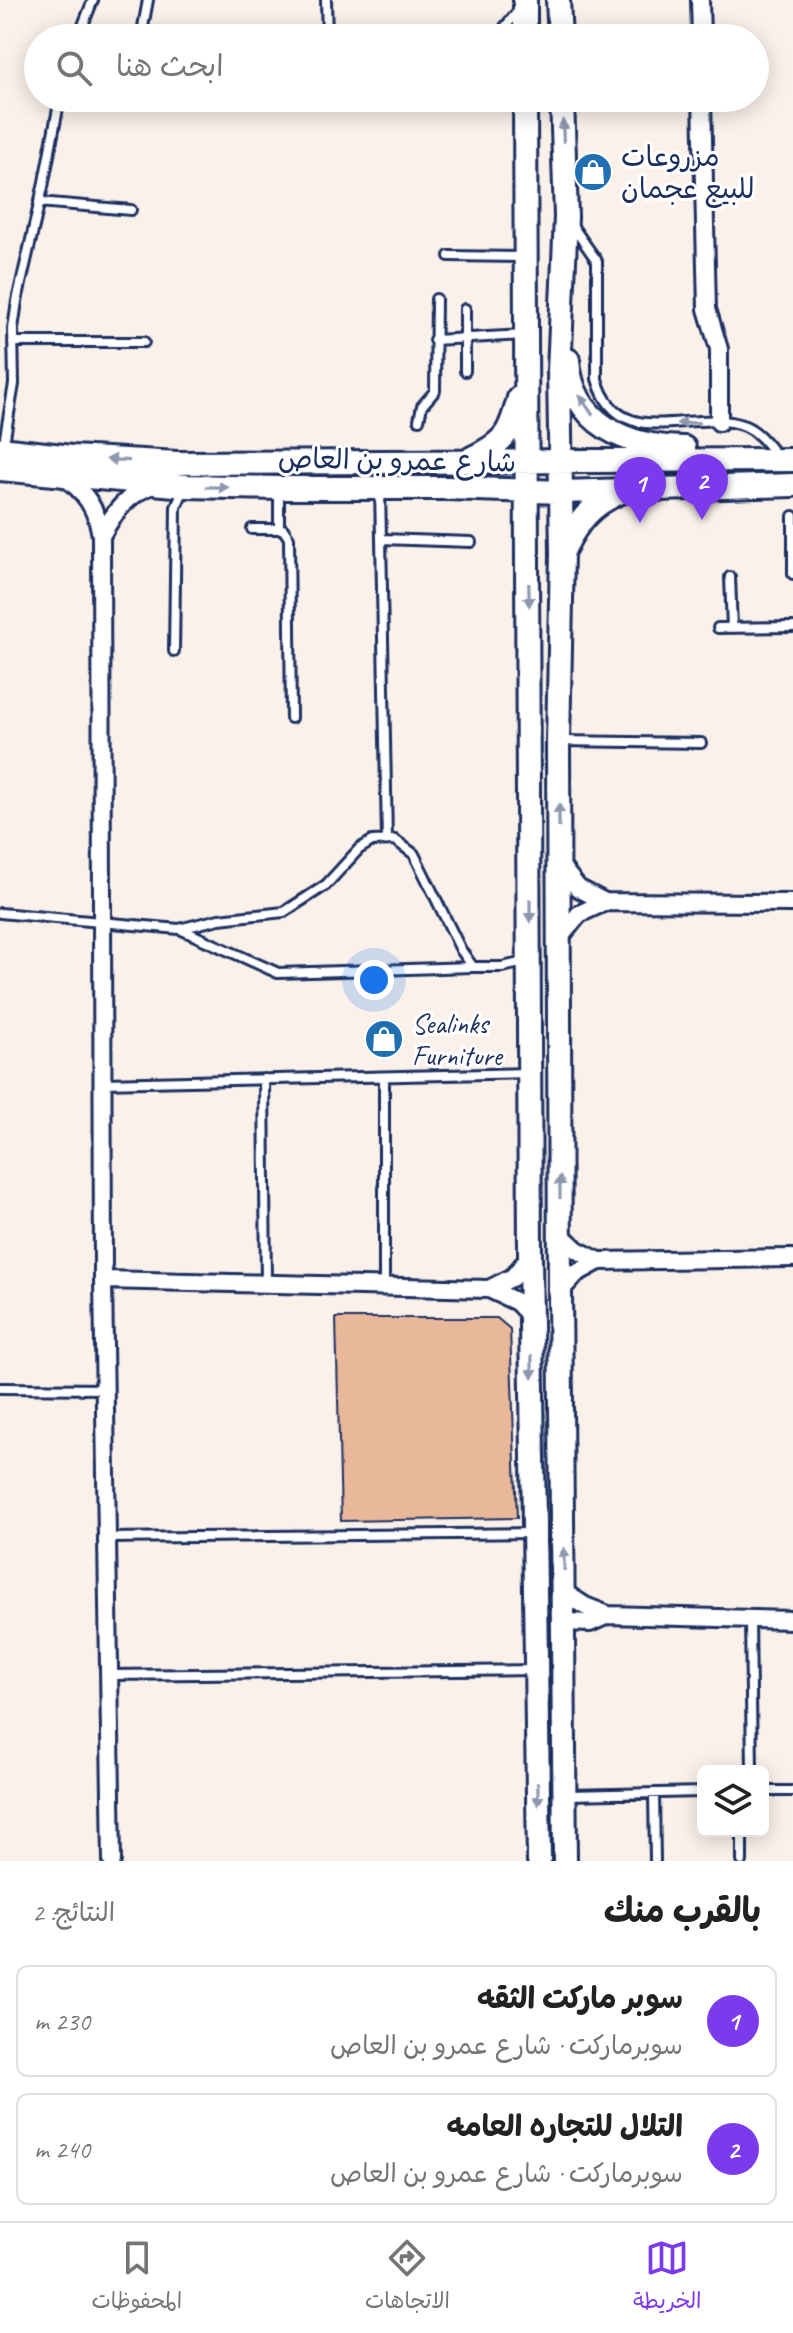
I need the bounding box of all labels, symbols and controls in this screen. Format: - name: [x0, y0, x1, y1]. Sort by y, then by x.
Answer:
- search box: [24, 24, 769, 112]
- icon: search: [52, 46, 96, 90]
- text: ابحث هنا: [116, 47, 224, 85]
- one-way arrow: [556, 118, 569, 143]
- place label: مزروعات للبيع عجمان: [621, 139, 755, 208]
- shop icon: مزروعات للبيع عجمان: [572, 151, 614, 193]
- one-way arrow: [578, 395, 594, 415]
- one-way arrow: [675, 416, 700, 429]
- street label: شارع عمرو بن العاص: [278, 440, 516, 482]
- one-way arrow: [105, 454, 130, 467]
- pin: 2: [676, 454, 728, 520]
- pin: 1: [614, 457, 666, 523]
- one-way arrow: [205, 481, 230, 493]
- one-way arrow: [523, 583, 535, 608]
- one-way arrow: [553, 802, 565, 827]
- one-way arrow: [524, 899, 536, 924]
- your location: [354, 960, 394, 1000]
- place label: Sealinks Furniture: [412, 1006, 503, 1073]
- shop icon: Sealinks Furniture: [363, 1018, 405, 1060]
- one-way arrow: [554, 1174, 566, 1199]
- one-way arrow: [526, 1355, 538, 1380]
- one-way arrow: [558, 1546, 570, 1571]
- map controls: [697, 1765, 769, 1837]
- button: layers: [697, 1765, 769, 1837]
- one-way arrow: [532, 1782, 545, 1807]
- text: بالقرب منك: [604, 1889, 761, 1932]
- text: النتائج: 2: [32, 1896, 115, 1929]
- text: سوبر ماركت الثقه: [477, 1979, 683, 2017]
- text: 230 m: [34, 2005, 90, 2038]
- text: 1: [727, 2005, 739, 2038]
- text: سوبرماركت · شارع عمرو بن العاص: [330, 2029, 683, 2062]
- text: التلال للتجاره العامه: [446, 2107, 683, 2145]
- text: 240 m: [34, 2133, 90, 2166]
- text: 2: [727, 2133, 739, 2166]
- text: سوبرماركت · شارع عمرو بن العاص: [330, 2157, 683, 2190]
- tab: المحفوظات: [91, 2236, 182, 2320]
- tab: الاتجاهات: [365, 2236, 450, 2320]
- tab: الخريطة: [633, 2236, 702, 2320]

